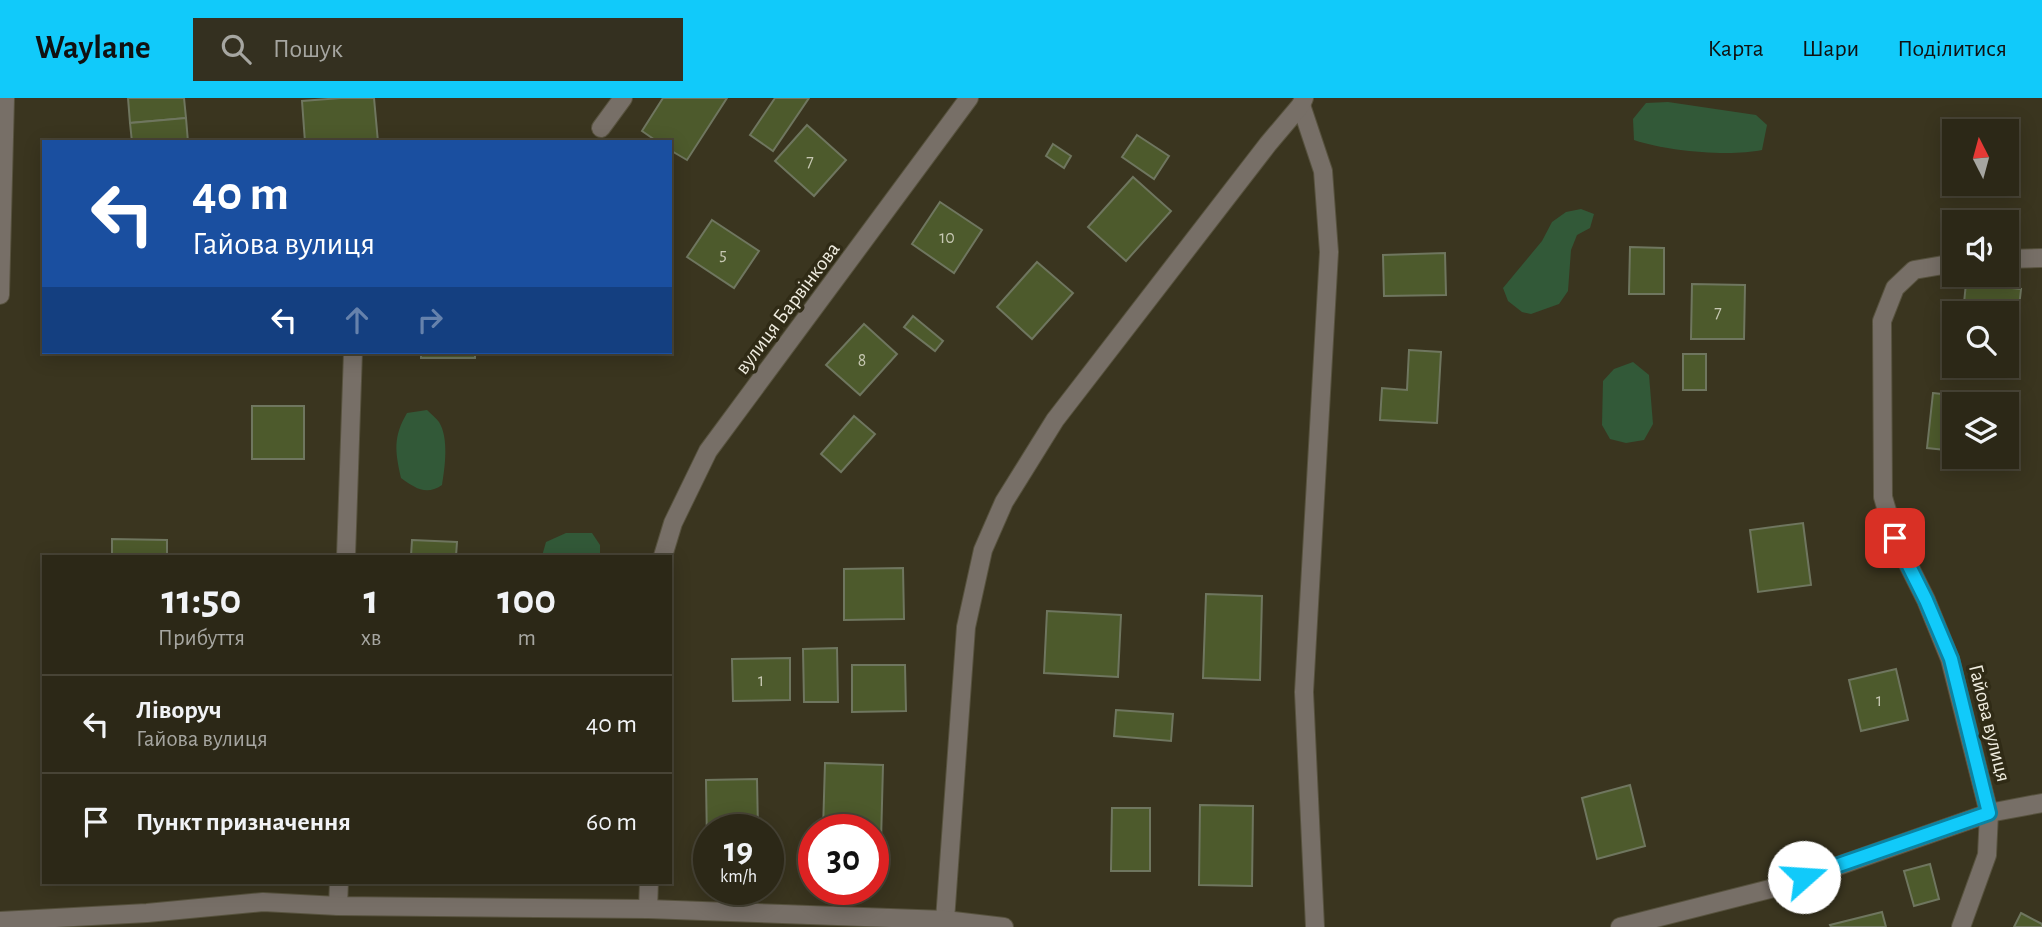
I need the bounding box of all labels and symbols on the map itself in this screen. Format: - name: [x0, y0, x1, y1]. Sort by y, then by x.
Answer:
- north arrow: [1942, 119, 2020, 196]
- house number: 7: [806, 153, 814, 171]
- house number: 10: [939, 229, 955, 247]
- street label: вулиця Барвінкова: [731, 238, 844, 378]
- house number: 5: [719, 246, 727, 264]
- house number: 7: [1714, 304, 1722, 322]
- house number: 8: [858, 352, 866, 370]
- pin: [1865, 508, 1925, 568]
- street label: Гайова вулиця: [1965, 662, 2014, 784]
- house number: 1: [758, 672, 764, 690]
- house number: 1: [1876, 692, 1882, 710]
- speed limit sign: 30: [798, 814, 889, 905]
- position arrow: [1767, 840, 1841, 914]

